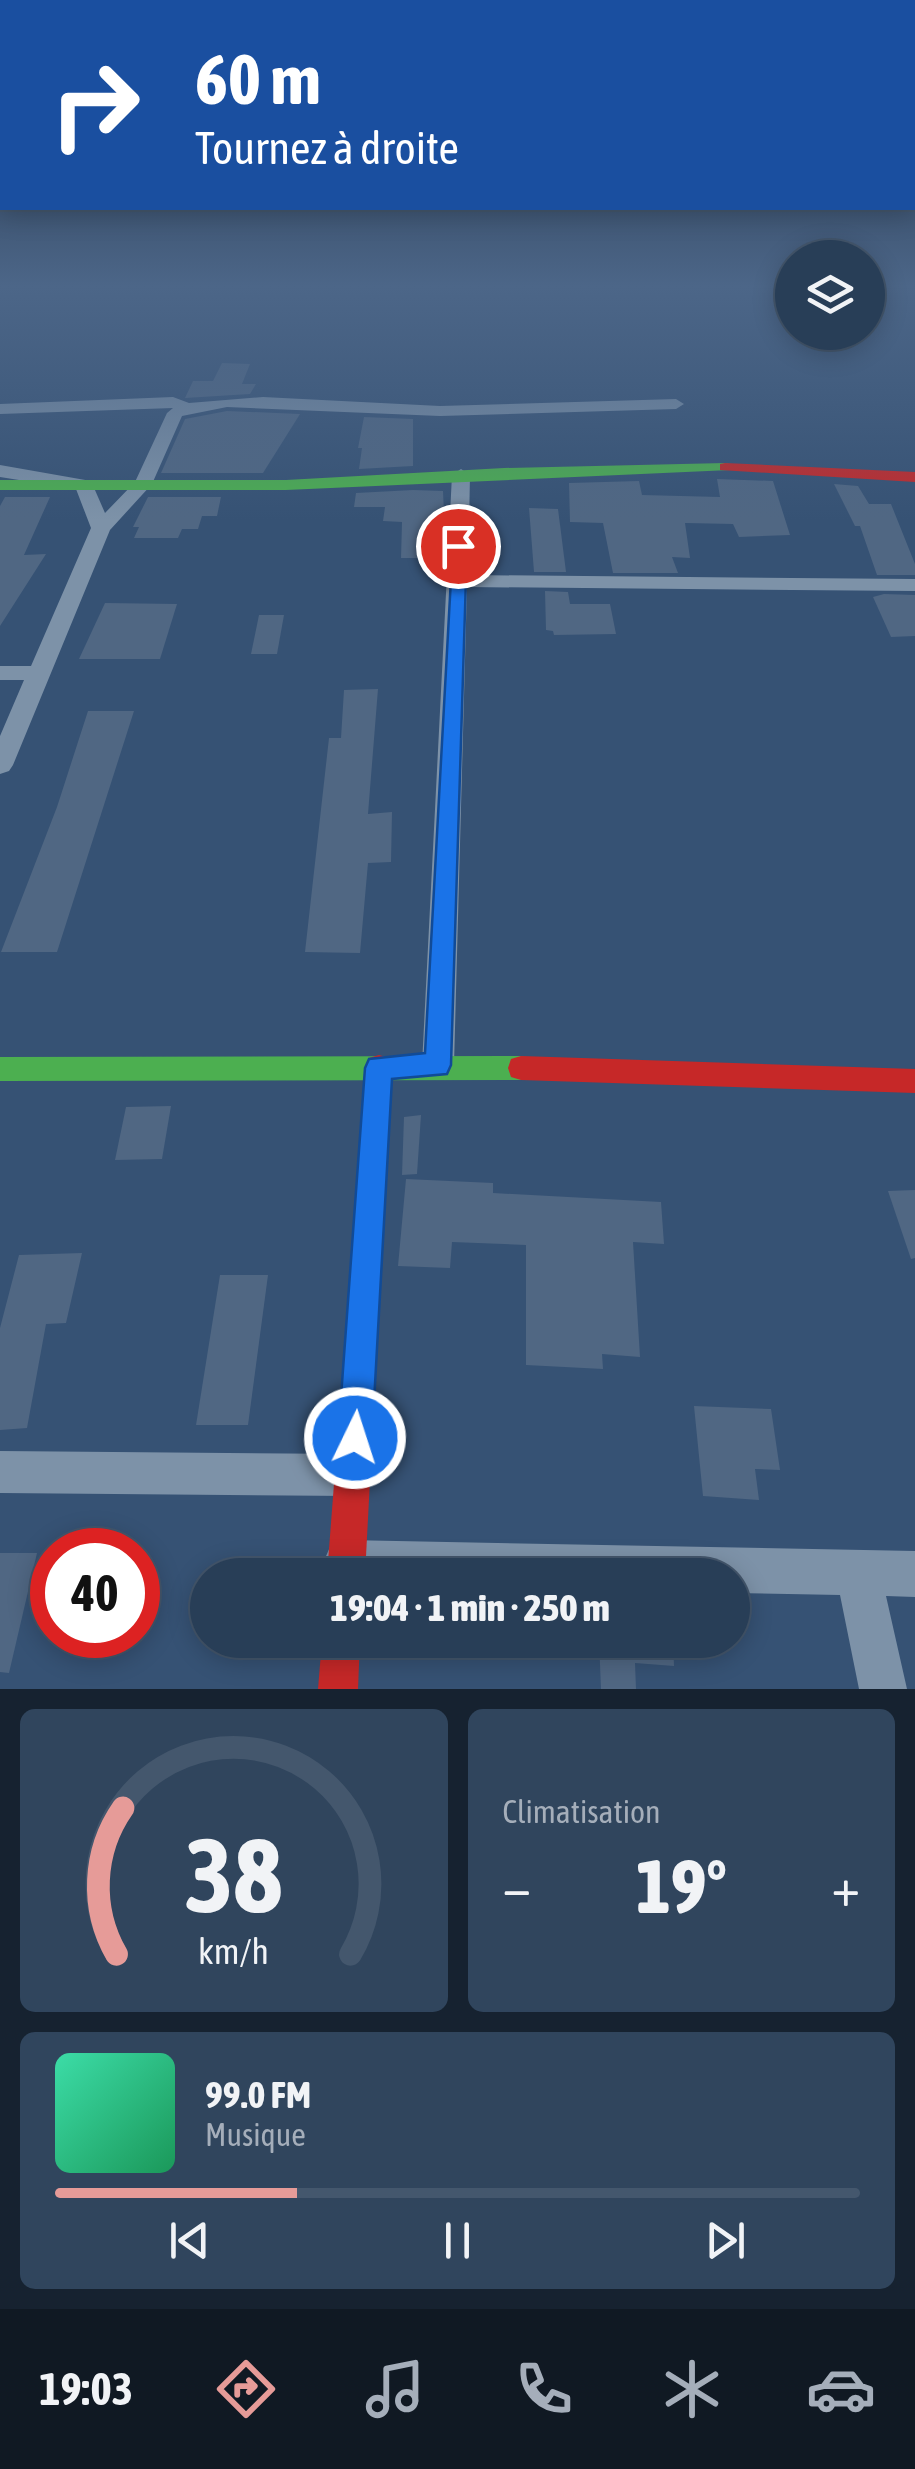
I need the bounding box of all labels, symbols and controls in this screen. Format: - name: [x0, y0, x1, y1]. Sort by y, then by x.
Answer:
- text: 60 m: [195, 39, 321, 119]
- icon: right: [30, 40, 160, 170]
- text: Tournez à droite: [195, 122, 459, 174]
- map controls: [775, 240, 885, 350]
- button: layers: [775, 240, 885, 350]
- pin: [416, 504, 501, 589]
- icon: arrive: [431, 519, 486, 574]
- position arrow: [303, 1386, 407, 1490]
- speed limit sign: 40: [30, 1528, 160, 1658]
- text: 19:04 · 1 min · 250 m: [330, 1586, 610, 1629]
- text: Climatisation: [503, 1793, 661, 1830]
- text: 38: [185, 1815, 283, 1934]
- text: 19°: [636, 1843, 727, 1929]
- text: −: [503, 1855, 531, 1918]
- text: +: [831, 1855, 860, 1918]
- text: km/h: [198, 1931, 269, 1972]
- text: 99.0 FM: [205, 2073, 311, 2116]
- text: Musique: [205, 2116, 306, 2153]
- icon: previous: [162, 2213, 217, 2268]
- icon: pause: [430, 2213, 485, 2268]
- icon: next: [698, 2213, 753, 2268]
- icon: directions: [211, 2354, 281, 2424]
- icon: music: [360, 2354, 430, 2424]
- icon: phone: [509, 2354, 579, 2424]
- icon: climate: [657, 2354, 727, 2424]
- icon: car: [806, 2354, 876, 2424]
- text: 19:03: [39, 2363, 133, 2415]

